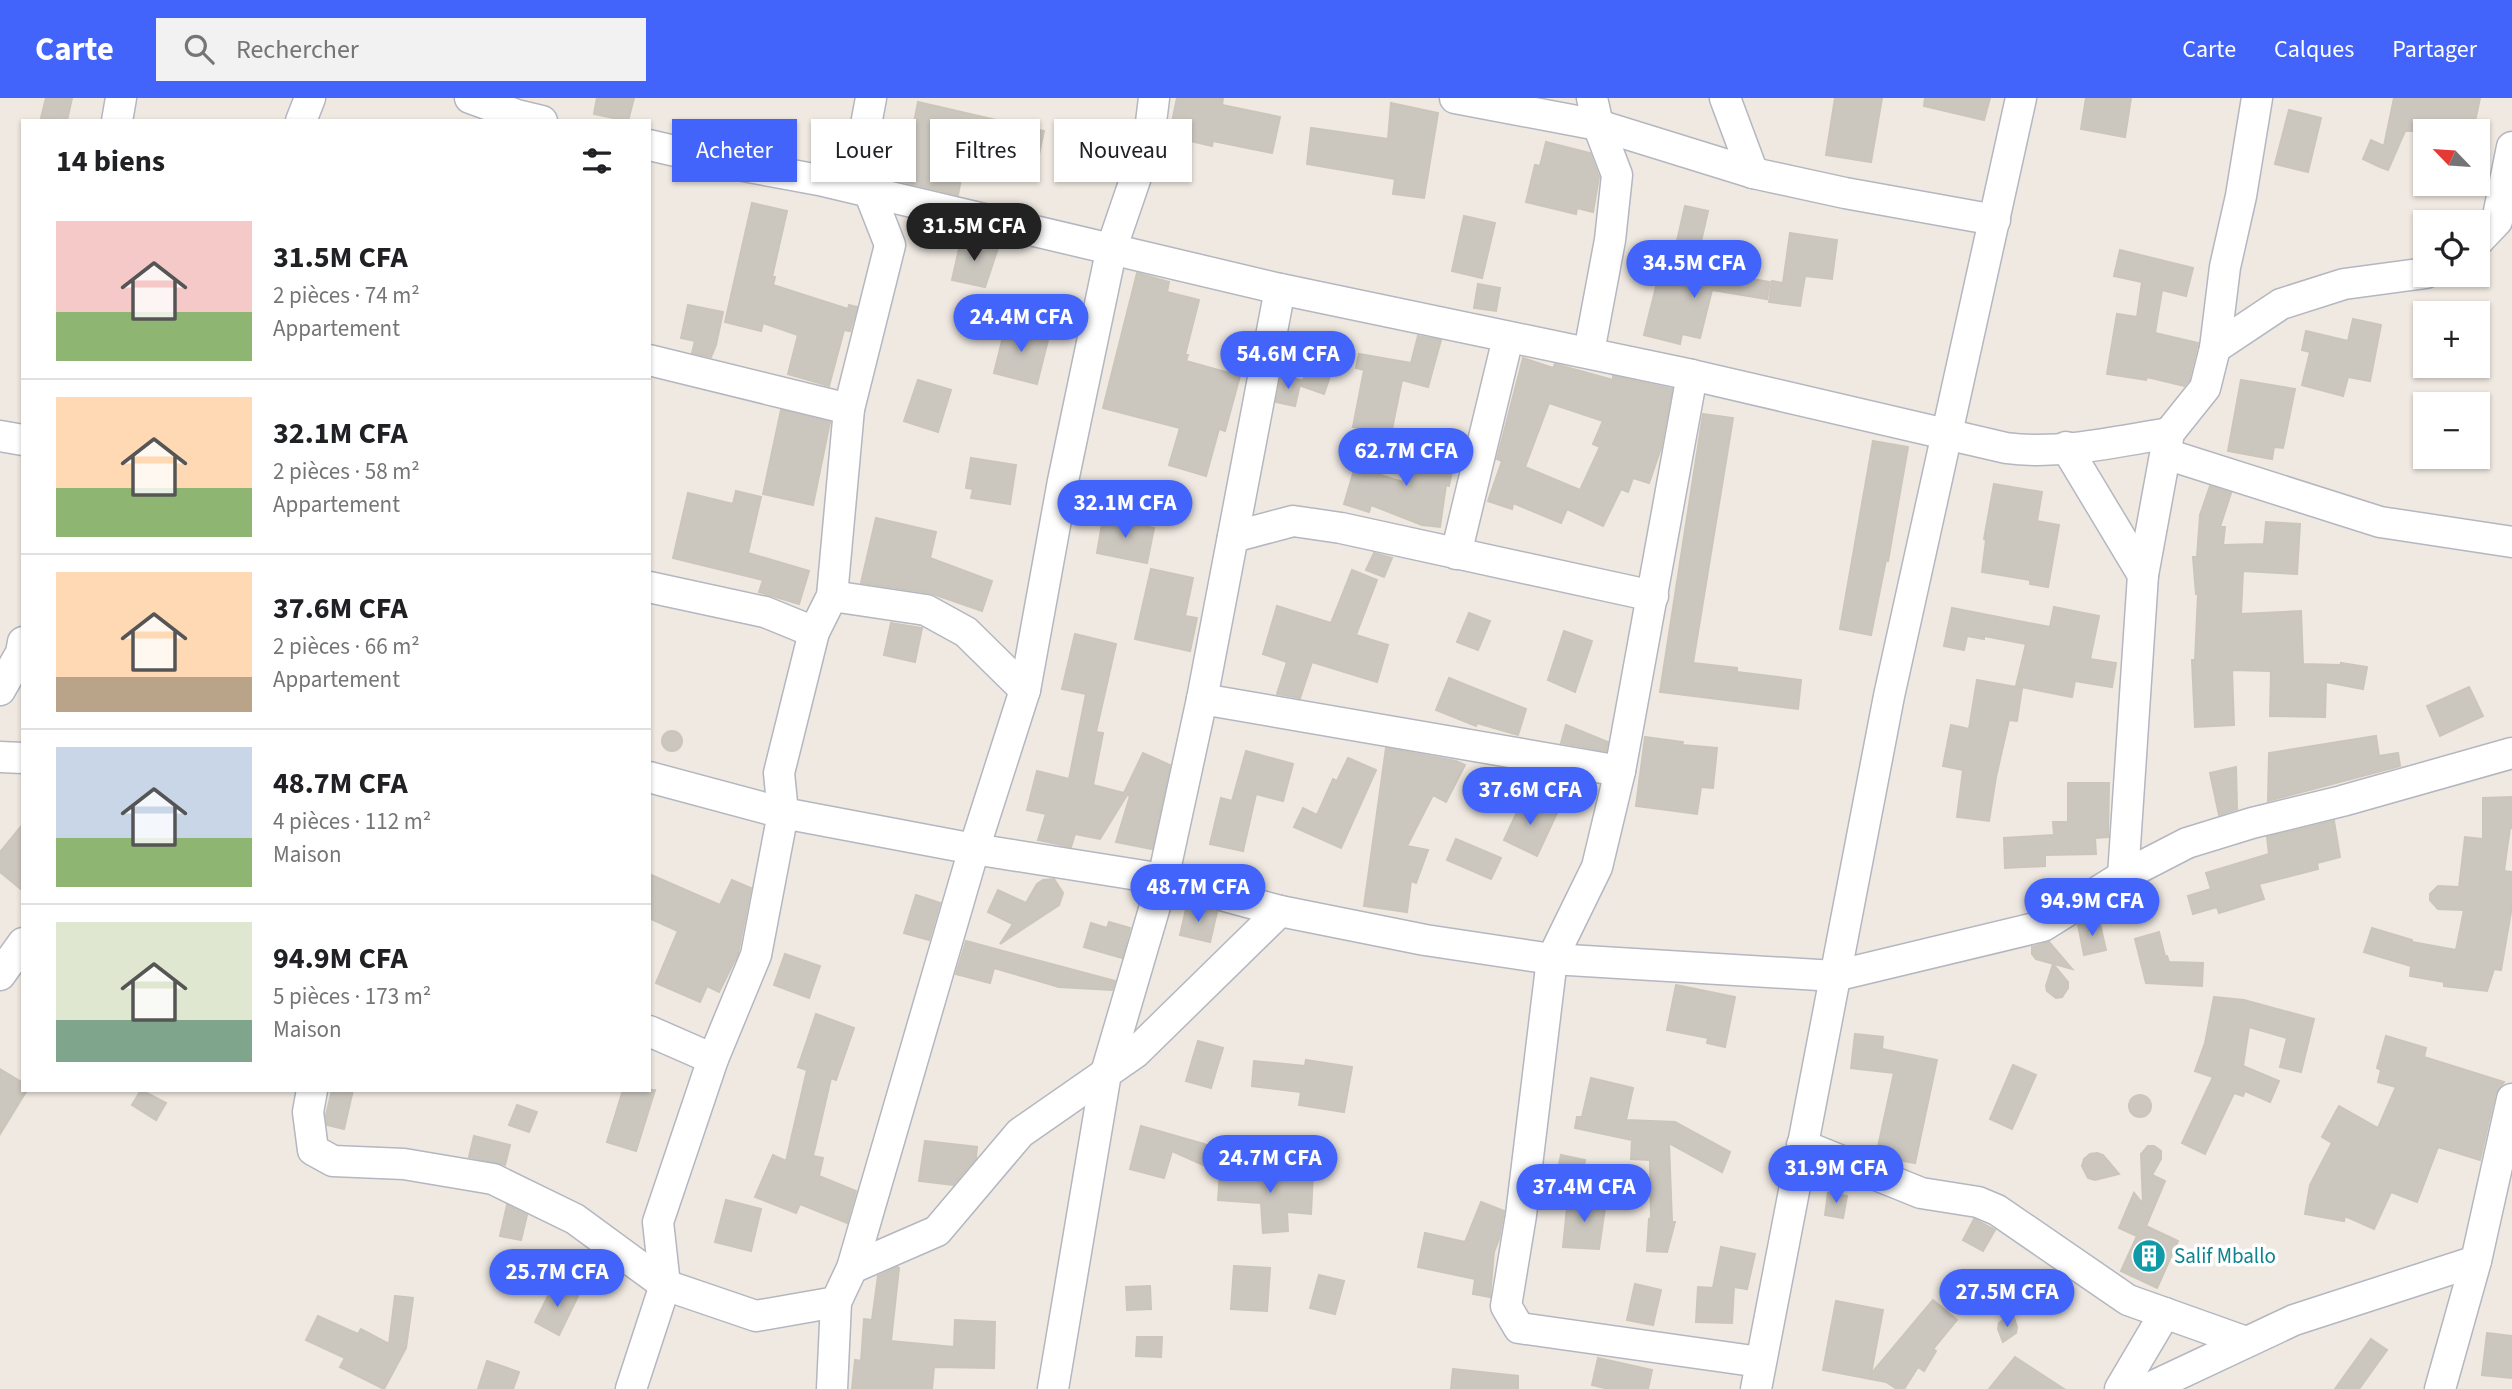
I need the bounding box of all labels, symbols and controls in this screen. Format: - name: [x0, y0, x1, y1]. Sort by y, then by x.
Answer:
- search box: [156, 18, 646, 81]
- text: Carte: [35, 26, 114, 73]
- icon: search: [180, 30, 218, 68]
- text: Rechercher: [236, 31, 359, 68]
- text: Carte: [2182, 32, 2236, 67]
- text: Calques: [2274, 32, 2354, 67]
- text: Partager: [2392, 32, 2477, 67]
- chip: Acheter: [672, 119, 797, 182]
- chip: Louer: [811, 119, 916, 182]
- chip: Filtres: [930, 119, 1040, 182]
- chip: Nouveau: [1054, 119, 1192, 182]
- north arrow: [2413, 119, 2490, 196]
- map controls: [2413, 119, 2490, 469]
- text: 14 biens: [56, 140, 165, 183]
- icon: filters: [578, 142, 616, 180]
- pin: 31.5M CFA: [894, 204, 1054, 263]
- text: 31.5M CFA: [922, 209, 1026, 242]
- button: locate: [2413, 210, 2490, 287]
- text: 31.5M CFA: [273, 236, 408, 279]
- pin: 34.5M CFA: [1614, 240, 1774, 300]
- text: 34.5M CFA: [1642, 246, 1746, 279]
- icon: home: [112, 249, 196, 333]
- text: 2 pièces · 74 m²: [273, 279, 420, 312]
- pin: 24.4M CFA: [941, 294, 1101, 354]
- text: 24.4M CFA: [969, 300, 1073, 333]
- button: +: [2413, 301, 2490, 378]
- text: Appartement: [273, 312, 400, 345]
- pin: 54.6M CFA: [1208, 331, 1368, 391]
- text: 54.6M CFA: [1236, 337, 1340, 370]
- button: −: [2413, 392, 2490, 469]
- text: 32.1M CFA: [273, 412, 408, 455]
- icon: home: [112, 425, 196, 509]
- pin: 62.7M CFA: [1326, 428, 1486, 488]
- text: 62.7M CFA: [1354, 434, 1458, 467]
- text: 2 pièces · 58 m²: [273, 455, 420, 488]
- pin: 32.1M CFA: [1045, 480, 1205, 540]
- text: 32.1M CFA: [1073, 486, 1177, 519]
- text: Appartement: [273, 488, 400, 521]
- text: 37.6M CFA: [273, 587, 408, 630]
- icon: home: [112, 600, 196, 684]
- text: 2 pièces · 66 m²: [273, 630, 420, 663]
- text: Appartement: [273, 663, 400, 696]
- text: 48.7M CFA: [273, 762, 408, 805]
- pin: 37.6M CFA: [1450, 768, 1610, 827]
- text: 37.6M CFA: [1478, 773, 1582, 806]
- icon: home: [112, 775, 196, 859]
- text: 4 pièces · 112 m²: [273, 805, 431, 838]
- text: Maison: [273, 838, 342, 871]
- pin: 48.7M CFA: [1118, 864, 1278, 924]
- text: 48.7M CFA: [1146, 870, 1250, 903]
- pin: 94.9M CFA: [2012, 878, 2172, 938]
- text: 94.9M CFA: [2040, 884, 2144, 917]
- text: 94.9M CFA: [273, 937, 408, 980]
- icon: home: [112, 950, 196, 1034]
- text: 5 pièces · 173 m²: [273, 980, 431, 1013]
- text: Maison: [273, 1013, 342, 1046]
- pin: 24.7M CFA: [1190, 1136, 1350, 1195]
- text: 24.7M CFA: [1218, 1141, 1322, 1174]
- pin: 31.9M CFA: [1756, 1146, 1916, 1205]
- text: 31.9M CFA: [1784, 1151, 1888, 1184]
- pin: 37.4M CFA: [1504, 1164, 1664, 1224]
- text: 37.4M CFA: [1532, 1170, 1636, 1203]
- building icon: Salif Mballo: [2130, 1237, 2168, 1275]
- place label: Salif Mballo: [2174, 1241, 2276, 1271]
- pin: 25.7M CFA: [477, 1250, 637, 1309]
- text: 25.7M CFA: [505, 1255, 609, 1288]
- pin: 27.5M CFA: [1927, 1270, 2087, 1329]
- text: 27.5M CFA: [1955, 1275, 2059, 1308]

